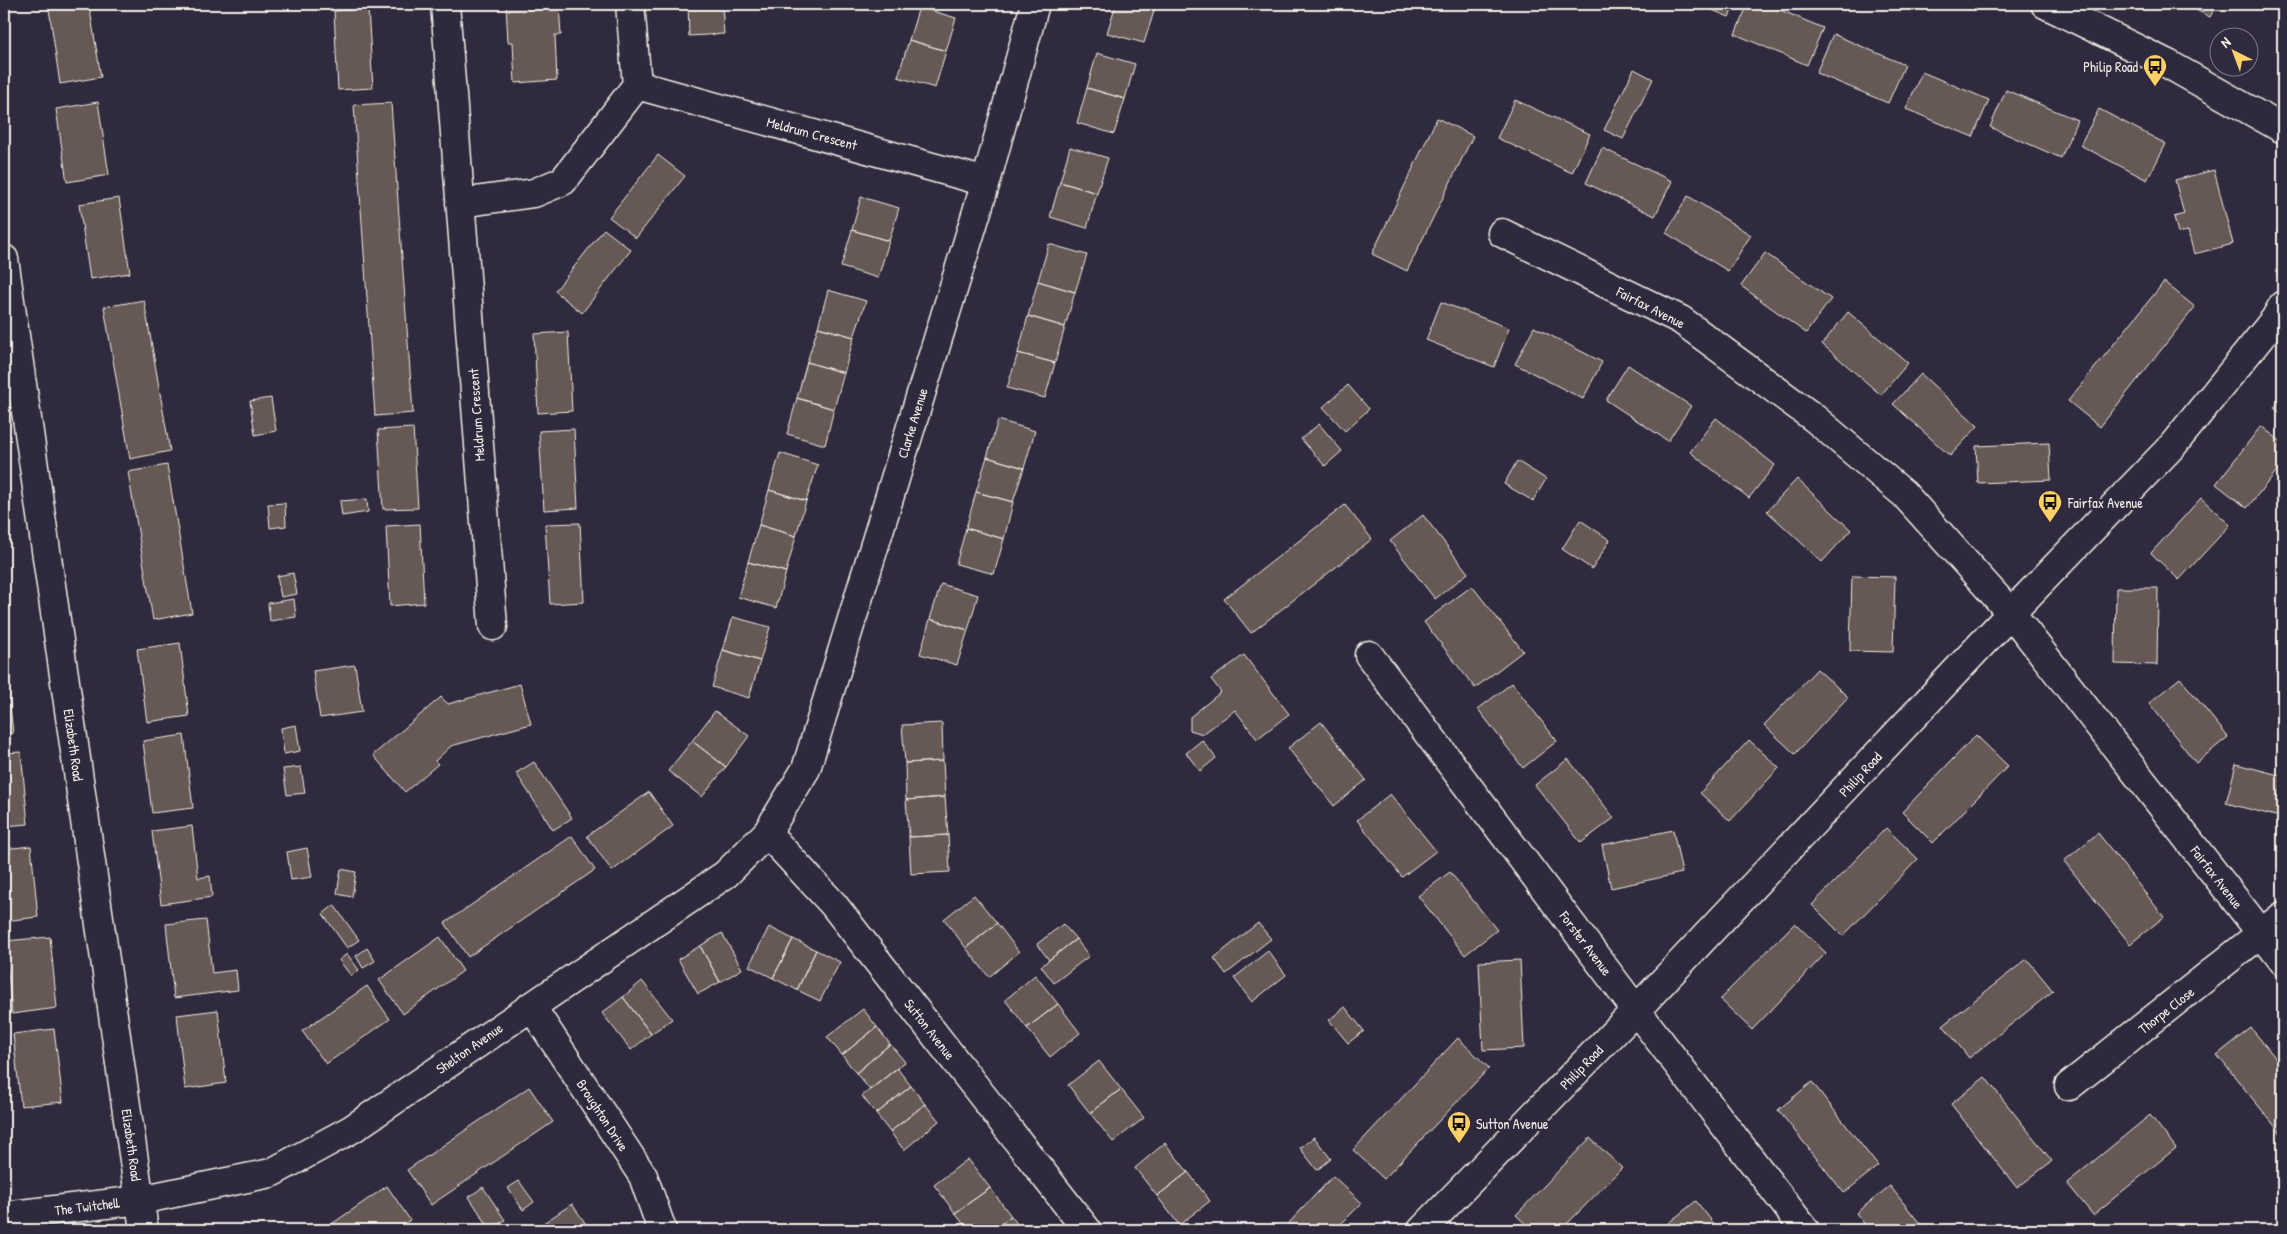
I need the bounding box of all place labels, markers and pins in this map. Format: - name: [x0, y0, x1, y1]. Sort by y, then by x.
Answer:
- bus stop icon: Philip Road: [2142, 53, 2168, 87]
- place label: Philip Road: [2083, 57, 2139, 77]
- bus stop icon: Fairfax Avenue: [2037, 489, 2063, 523]
- place label: Fairfax Avenue: [2067, 493, 2143, 512]
- bus stop icon: Sutton Avenue: [1446, 1110, 1472, 1144]
- place label: Sutton Avenue: [1476, 1114, 1549, 1133]

